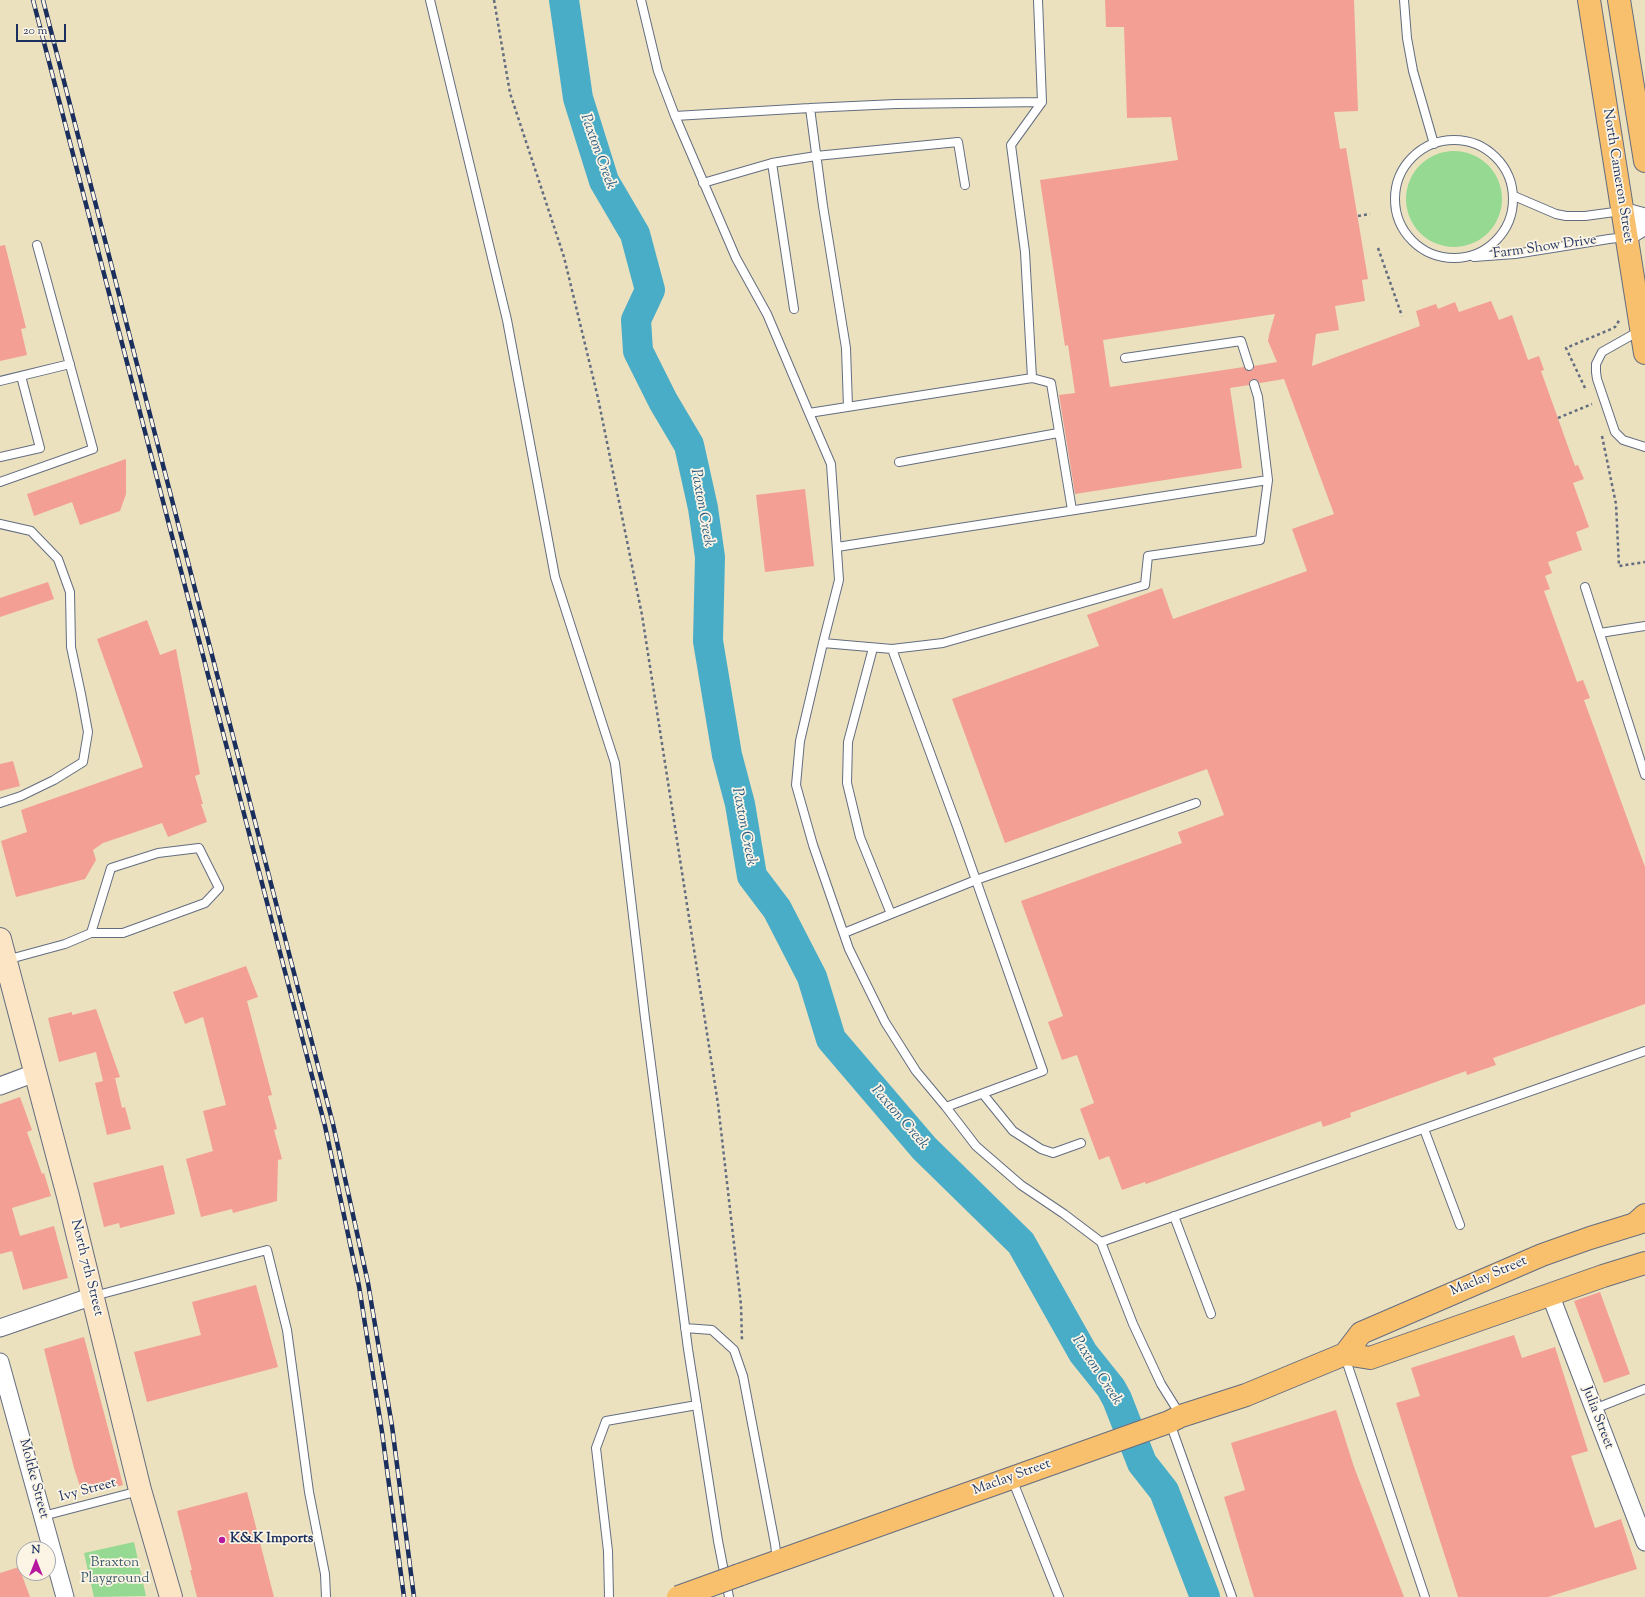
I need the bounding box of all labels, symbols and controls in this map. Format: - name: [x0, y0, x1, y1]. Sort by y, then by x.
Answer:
- scale bar: [18, 16, 68, 42]
- text: 20 m: [23, 22, 47, 40]
- street label: North Cameron Street: [1598, 108, 1636, 244]
- water label: Paxton Creek: [575, 112, 619, 192]
- street label: Farm Show Drive: [1492, 232, 1598, 264]
- water label: Paxton Creek: [685, 468, 717, 548]
- water label: Paxton Creek: [727, 787, 759, 867]
- water label: Paxton Creek: [866, 1082, 932, 1154]
- street label: North 7th Street: [66, 1218, 106, 1318]
- street label: Maclay Street: [1448, 1253, 1530, 1301]
- water label: Paxton Creek: [1067, 1333, 1125, 1409]
- street label: Julia Street: [1577, 1384, 1617, 1452]
- street label: Moltke Street: [14, 1437, 52, 1521]
- street label: Maclay Street: [971, 1456, 1053, 1500]
- street label: Ivy Street: [58, 1475, 118, 1507]
- place label: K&K Imports: [230, 1532, 313, 1548]
- marker: K&K Imports: [217, 1535, 227, 1545]
- north arrow: [16, 1541, 56, 1581]
- text: N: [32, 1542, 40, 1558]
- park label: Braxton Playground: [81, 1556, 149, 1588]

